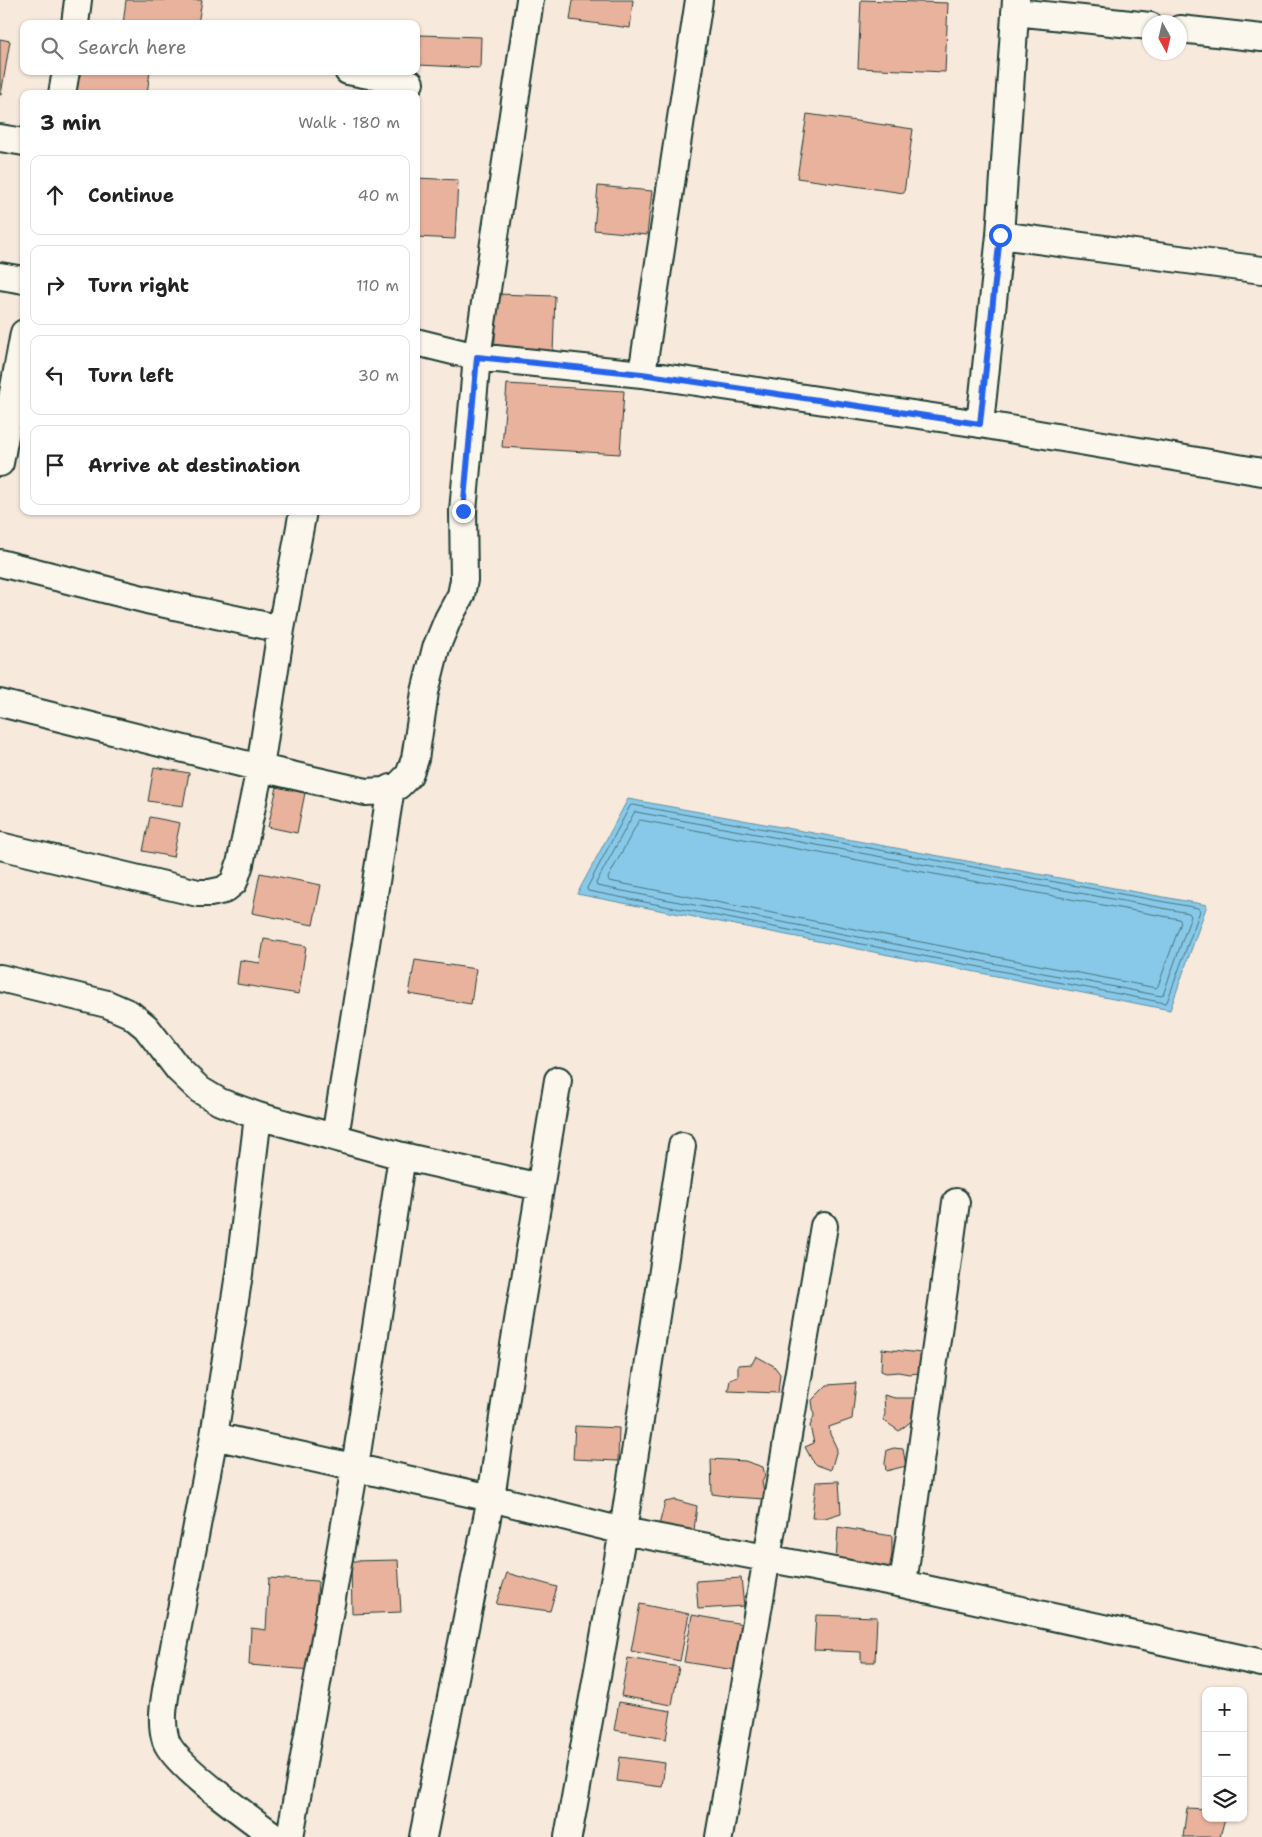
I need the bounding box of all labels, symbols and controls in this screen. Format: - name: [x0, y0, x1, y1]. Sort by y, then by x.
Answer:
- north arrow: [1142, 15, 1187, 60]
- search box: [20, 20, 420, 75]
- icon: search: [38, 34, 66, 62]
- text: Search here: [78, 35, 187, 60]
- text: 3 min: [40, 109, 101, 137]
- text: Walk · 180 m: [298, 112, 400, 133]
- icon: ahead: [41, 181, 69, 209]
- text: Continue: [88, 183, 174, 208]
- text: 40 m: [357, 185, 399, 206]
- route start: [989, 224, 1012, 247]
- icon: right: [41, 271, 69, 299]
- text: Turn right: [88, 273, 189, 298]
- text: 110 m: [356, 275, 399, 296]
- icon: left: [41, 361, 69, 389]
- text: Turn left: [88, 363, 174, 388]
- text: 30 m: [358, 365, 399, 386]
- icon: arrive: [41, 451, 69, 479]
- text: Arrive at destination: [88, 453, 300, 478]
- route end: [452, 500, 475, 523]
- map controls: [1202, 1687, 1247, 1822]
- button: +: [1202, 1687, 1247, 1732]
- button: −: [1202, 1732, 1247, 1777]
- button: layers: [1202, 1777, 1247, 1822]

